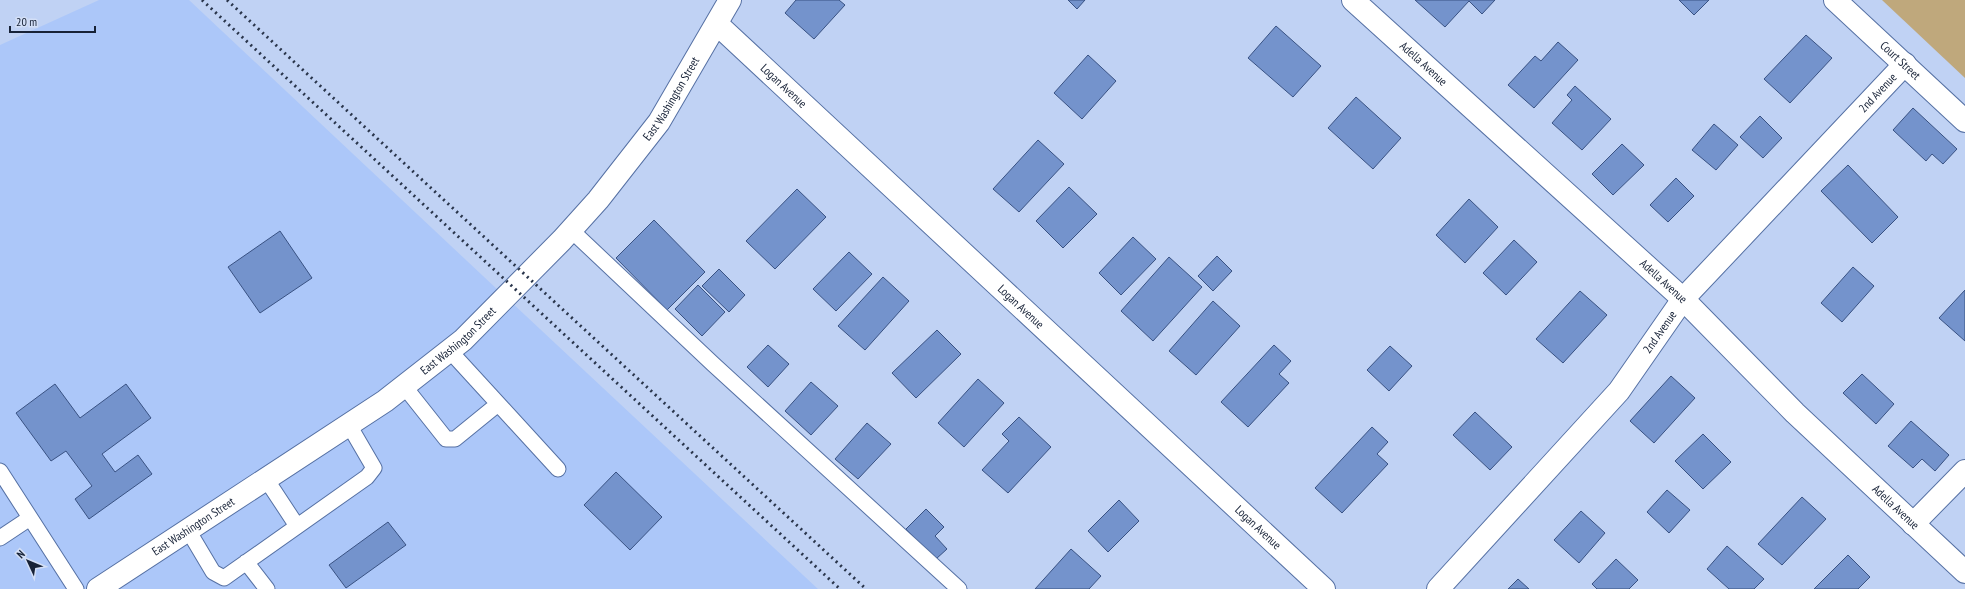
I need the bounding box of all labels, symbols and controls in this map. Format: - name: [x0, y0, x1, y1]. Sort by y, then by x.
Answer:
- scale bar: [10, 8, 95, 34]
- text: 20 m: [16, 14, 37, 29]
- street label: Adella Avenue: [1397, 38, 1451, 89]
- street label: Court Street: [1877, 38, 1924, 83]
- street label: East Washington Street: [639, 53, 703, 143]
- street label: Logan Avenue: [758, 61, 810, 111]
- street label: 2nd Avenue: [1855, 70, 1900, 115]
- street label: Adella Avenue: [1637, 256, 1691, 306]
- street label: Logan Avenue: [995, 281, 1047, 332]
- street label: East Washington Street: [417, 303, 499, 378]
- street label: 2nd Avenue: [1640, 308, 1680, 356]
- street label: Adella Avenue: [1869, 481, 1923, 532]
- street label: East Washington Street: [149, 493, 238, 559]
- street label: Logan Avenue: [1232, 502, 1284, 552]
- north arrow: [8, 541, 48, 581]
- text: N: [14, 547, 28, 561]

